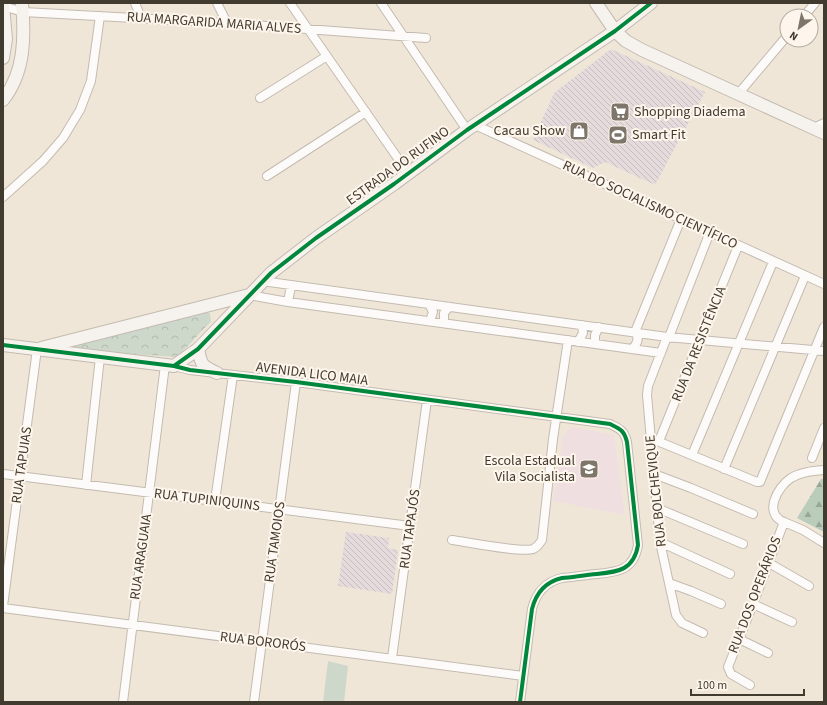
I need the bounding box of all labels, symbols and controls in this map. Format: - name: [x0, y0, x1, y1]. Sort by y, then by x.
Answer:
- street label: RUA MARGARIDA MARIA ALVES: [126, 7, 302, 39]
- north arrow: [779, 8, 819, 48]
- text: N: [787, 28, 801, 44]
- supermarket icon: Shopping Diadema: [609, 101, 631, 123]
- place label: Shopping Diadema: [634, 102, 746, 122]
- shop icon: Cacau Show: [568, 120, 590, 142]
- place label: Cacau Show: [494, 121, 565, 141]
- street label: ESTRADA DO RUFINO: [342, 122, 454, 210]
- sports icon: Smart Fit: [607, 124, 629, 146]
- place label: Smart Fit: [632, 125, 686, 145]
- street label: RUA DO SOCIALISMO CIENTÍFICO: [559, 156, 741, 254]
- street label: RUA DA RESISTÊNCIA: [667, 283, 731, 405]
- street label: AVENIDA LICO MAIA: [255, 357, 370, 391]
- street label: RUA TAPUIAS: [7, 425, 37, 505]
- street label: RUA BOLCHEVIQUE: [640, 434, 672, 548]
- place label: Escola Estadual Vila Socialista: [484, 451, 575, 487]
- school or university icon: Escola Estadual Vila Socialista: [578, 458, 600, 480]
- street label: RUA TUPINIQUINS: [153, 484, 261, 516]
- street label: RUA TAPAJÓS: [395, 488, 425, 570]
- street label: RUA TAMOIOS: [259, 500, 291, 584]
- street label: RUA ARAGUAIA: [125, 512, 157, 601]
- street label: RUA DOS OPERÁRIOS: [723, 534, 787, 656]
- street label: RUA BORORÓS: [219, 627, 307, 657]
- scale bar: [691, 671, 804, 697]
- text: 100 m: [697, 677, 727, 694]

